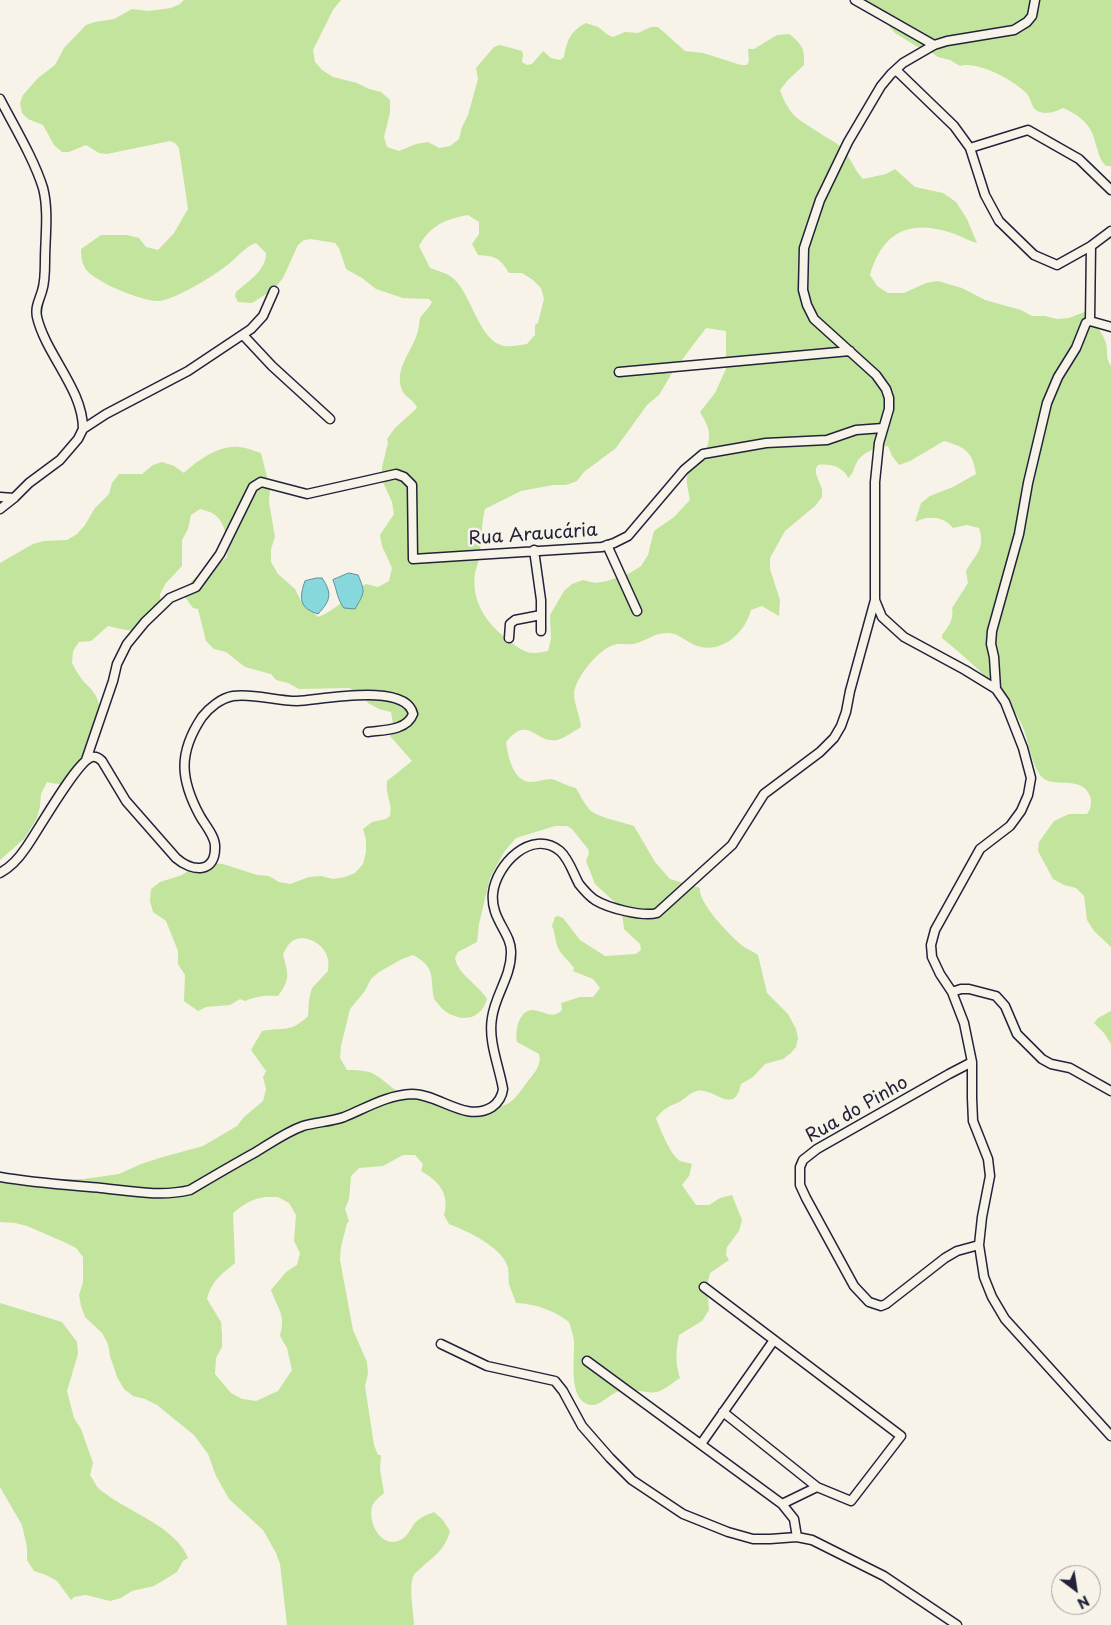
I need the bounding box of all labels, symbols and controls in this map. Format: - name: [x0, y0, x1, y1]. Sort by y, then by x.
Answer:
- street label: Rua Araucária: [468, 520, 598, 550]
- street label: Rua do Pinho: [802, 1072, 912, 1148]
- north arrow: [1051, 1565, 1101, 1615]
- text: N: [1073, 1591, 1094, 1614]

